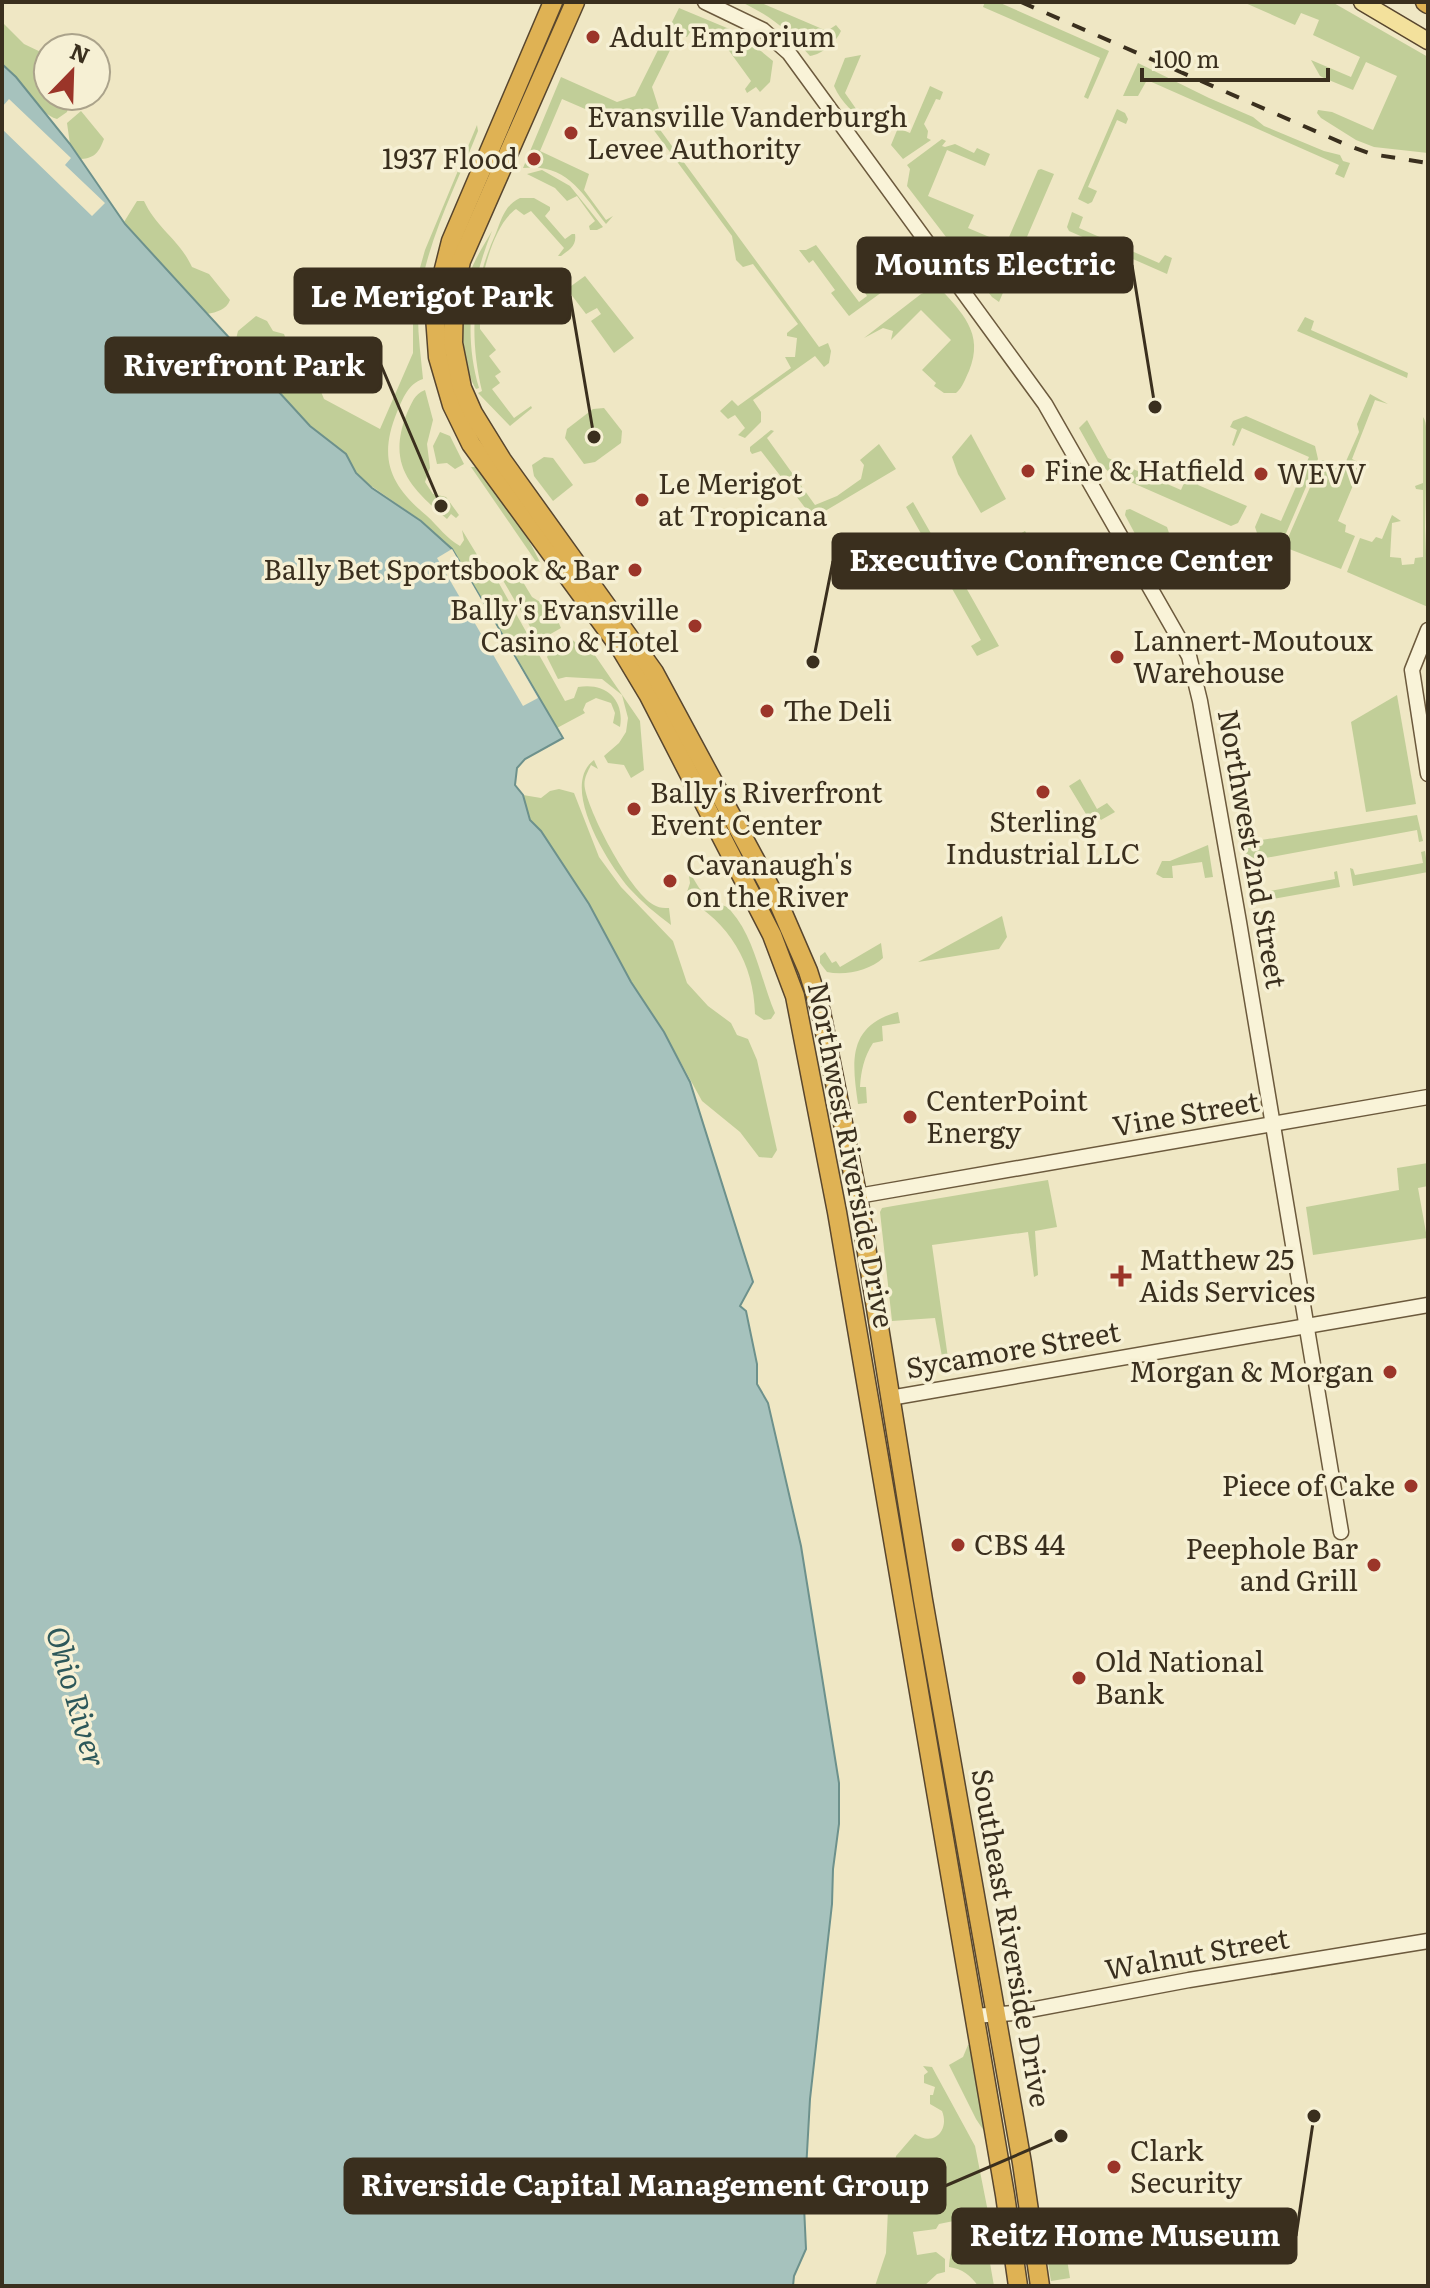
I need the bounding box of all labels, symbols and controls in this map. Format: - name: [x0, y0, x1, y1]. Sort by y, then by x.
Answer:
- place label: Adult Emporium: [609, 14, 836, 56]
- marker: Adult Emporium: [584, 28, 602, 46]
- north arrow: [32, 32, 112, 112]
- scale bar: [1142, 32, 1328, 82]
- text: N: [65, 33, 95, 71]
- text: 100 m: [1154, 40, 1220, 75]
- place label: Evansville Vanderburgh Levee Authority: [587, 94, 908, 168]
- marker: Evansville Vanderburgh Levee Authority: [562, 124, 580, 142]
- place label: 1937 Flood: [382, 136, 518, 178]
- marker: 1937 Flood: [525, 150, 543, 168]
- callout: Mounts Electric: [858, 238, 1132, 292]
- text: Mounts Electric: [874, 240, 1116, 284]
- callout: Le Merigot Park: [295, 269, 570, 323]
- text: Le Merigot Park: [311, 272, 554, 316]
- callout: Riverfront Park: [106, 338, 381, 392]
- text: Riverfront Park: [123, 341, 366, 385]
- place label: Fine & Hatfield: [1044, 448, 1245, 490]
- place label: WEVV: [1277, 451, 1367, 493]
- place label: Le Merigot at Tropicana: [658, 461, 827, 535]
- marker: Fine & Hatfield: [1019, 462, 1037, 480]
- marker: WEVV: [1252, 465, 1270, 483]
- marker: Le Merigot at Tropicana: [633, 491, 651, 509]
- callout: Executive Confrence Center: [833, 534, 1289, 588]
- text: Executive Confrence Center: [849, 536, 1273, 580]
- place label: Bally Bet Sportsbook & Bar: [263, 547, 620, 589]
- marker: Bally Bet Sportsbook & Bar: [626, 561, 644, 579]
- place label: Bally's Evansville Casino & Hotel: [450, 587, 679, 661]
- marker: Bally's Evansville Casino & Hotel: [686, 617, 704, 635]
- place label: Lannert-Moutoux Warehouse: [1133, 618, 1373, 692]
- marker: Lannert-Moutoux Warehouse: [1108, 648, 1126, 666]
- place label: The Deli: [783, 688, 892, 730]
- marker: The Deli: [758, 702, 776, 720]
- street label: Northwest 2nd Street: [1209, 706, 1299, 992]
- place label: Bally's Riverfront Event Center: [650, 770, 883, 844]
- marker: Sterling Industrial LLC: [1034, 783, 1052, 801]
- place label: Sterling Industrial LLC: [946, 799, 1140, 873]
- marker: Bally's Riverfront Event Center: [625, 800, 643, 818]
- place label: Cavanaugh's on the River: [686, 842, 852, 916]
- marker: Cavanaugh's on the River: [661, 872, 679, 890]
- street label: Northwest Riverside Drive: [799, 978, 907, 1331]
- place label: CenterPoint Energy: [926, 1078, 1088, 1152]
- street label: Vine Street: [1109, 1078, 1263, 1146]
- marker: CenterPoint Energy: [901, 1108, 919, 1126]
- place label: Matthew 25 Aids Services: [1139, 1237, 1315, 1311]
- marker: Matthew 25 Aids Services: [1110, 1265, 1132, 1287]
- street label: Sycamore Street: [902, 1308, 1124, 1388]
- place label: Morgan & Morgan: [1129, 1349, 1374, 1391]
- marker: Morgan & Morgan: [1381, 1363, 1399, 1381]
- place label: Piece of Cake: [1222, 1463, 1395, 1505]
- marker: Piece of Cake: [1402, 1477, 1420, 1495]
- place label: CBS 44: [974, 1522, 1065, 1564]
- place label: Peephole Bar and Grill: [1185, 1526, 1359, 1600]
- marker: CBS 44: [949, 1536, 967, 1554]
- marker: Peephole Bar and Grill: [1365, 1556, 1383, 1574]
- water label: Ohio River: [37, 1621, 119, 1772]
- place label: Old National Bank: [1095, 1639, 1264, 1713]
- marker: Old National Bank: [1070, 1669, 1088, 1687]
- street label: Southeast Riverside Drive: [963, 1765, 1063, 2110]
- street label: Walnut Street: [1101, 1915, 1293, 1989]
- place label: Clark Security: [1130, 2128, 1243, 2202]
- marker: Clark Security: [1105, 2158, 1123, 2176]
- callout: Riverside Capital Management Group: [345, 2159, 945, 2213]
- text: Riverside Capital Management Group: [361, 2161, 929, 2205]
- callout: Reitz Home Museum: [953, 2209, 1296, 2263]
- text: Reitz Home Museum: [969, 2211, 1281, 2255]

